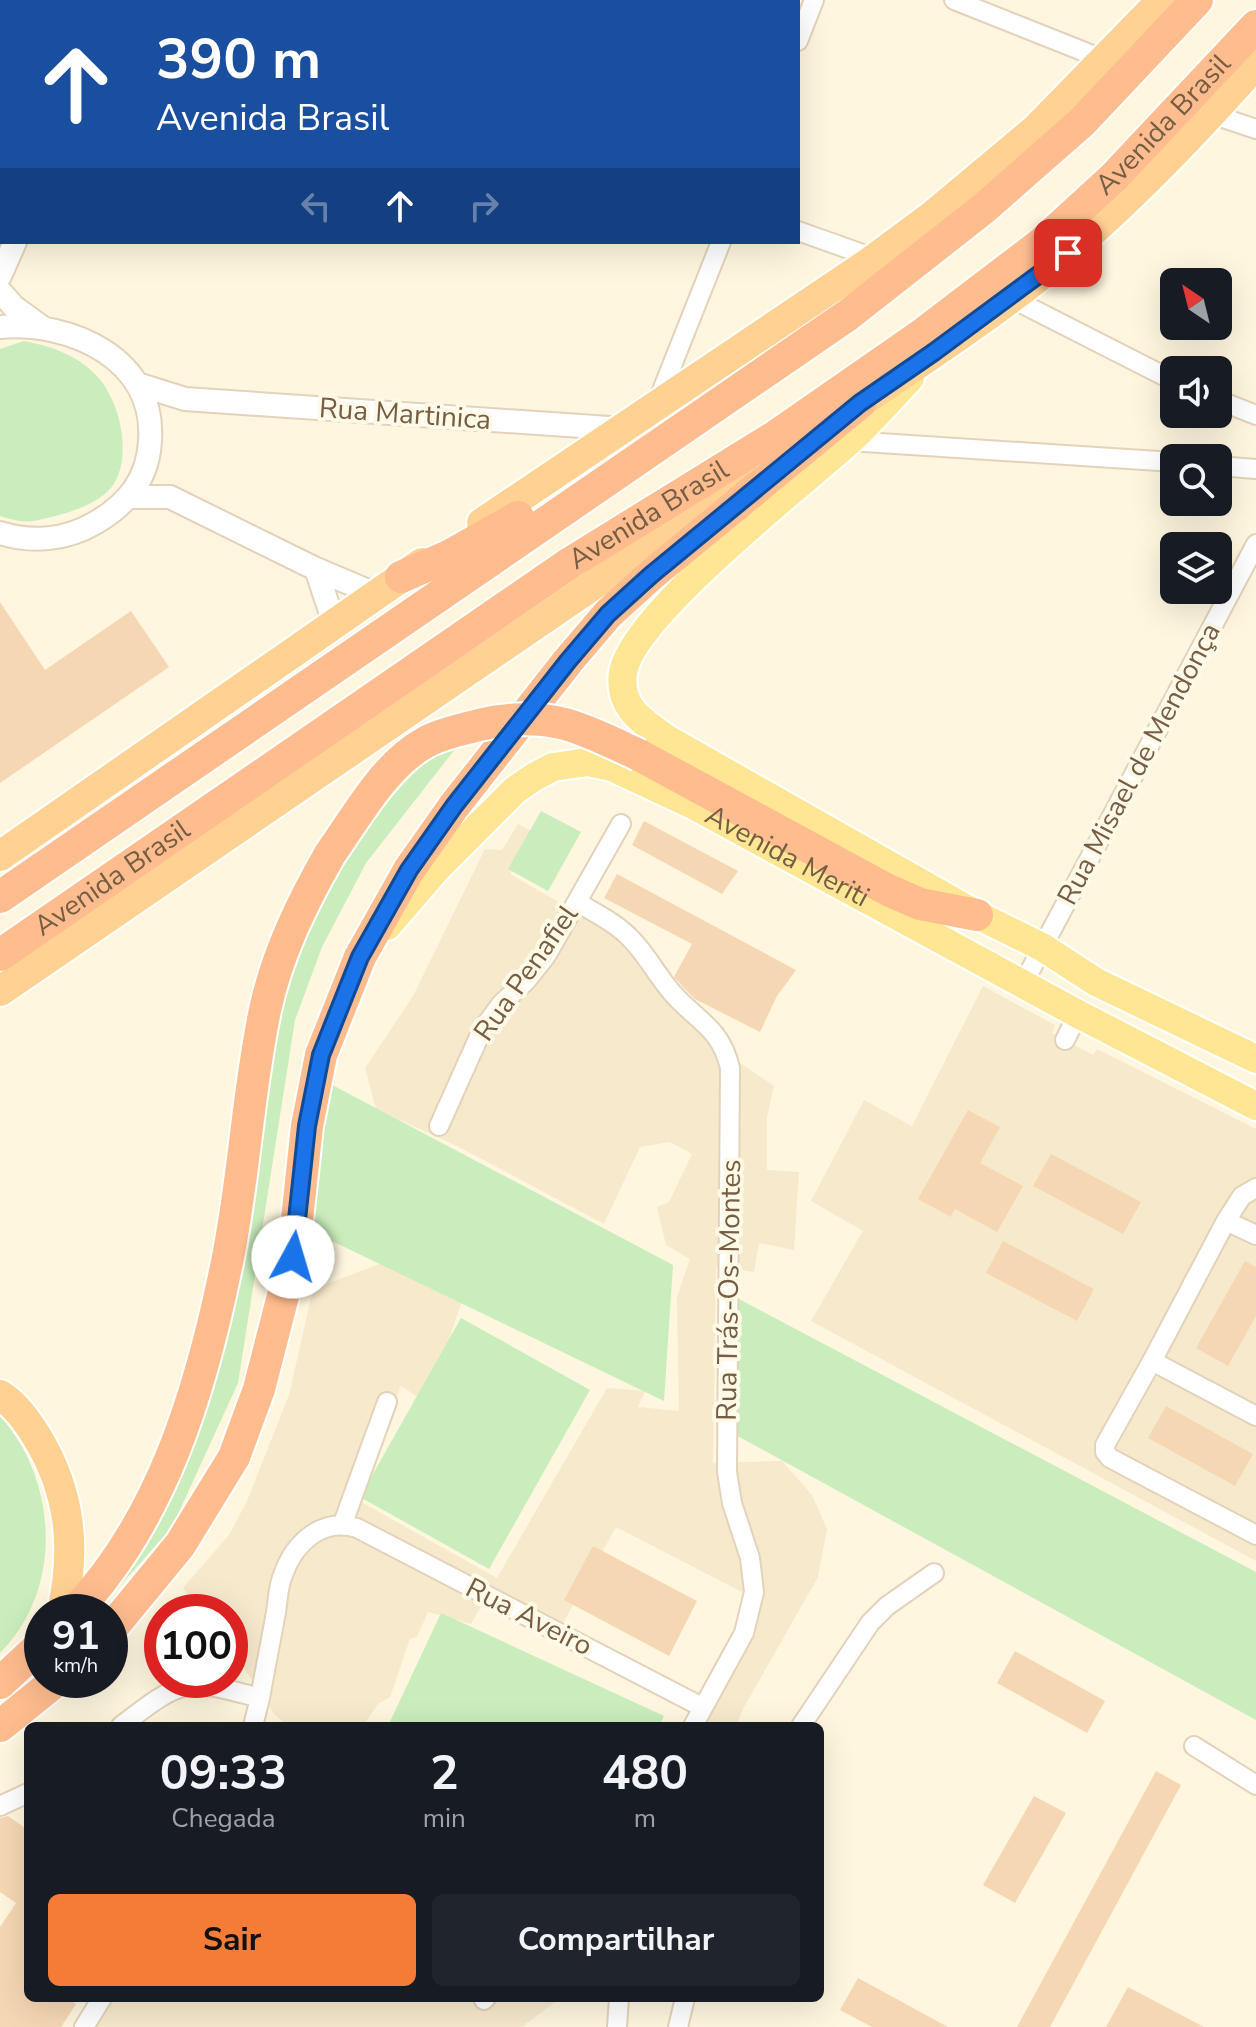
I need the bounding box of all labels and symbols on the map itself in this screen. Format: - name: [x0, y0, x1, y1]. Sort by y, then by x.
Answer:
- street label: Avenida Brasil: [1087, 45, 1240, 204]
- pin: [1034, 219, 1102, 287]
- north arrow: [1160, 268, 1232, 340]
- street label: Rua Martinica: [318, 389, 492, 439]
- street label: Avenida Brasil: [561, 450, 736, 578]
- street label: Rua Misael de Mendonça: [1048, 616, 1230, 912]
- street label: Avenida Meriti: [699, 796, 876, 916]
- street label: Avenida Brasil: [27, 810, 198, 945]
- street label: Rua Penafiel: [465, 897, 587, 1049]
- street label: Rua Trás-Os-Montes: [708, 1159, 750, 1421]
- position arrow: [251, 1215, 335, 1299]
- street label: Rua Aveiro: [459, 1569, 599, 1665]
- speed limit sign: 100: [144, 1594, 248, 1698]

